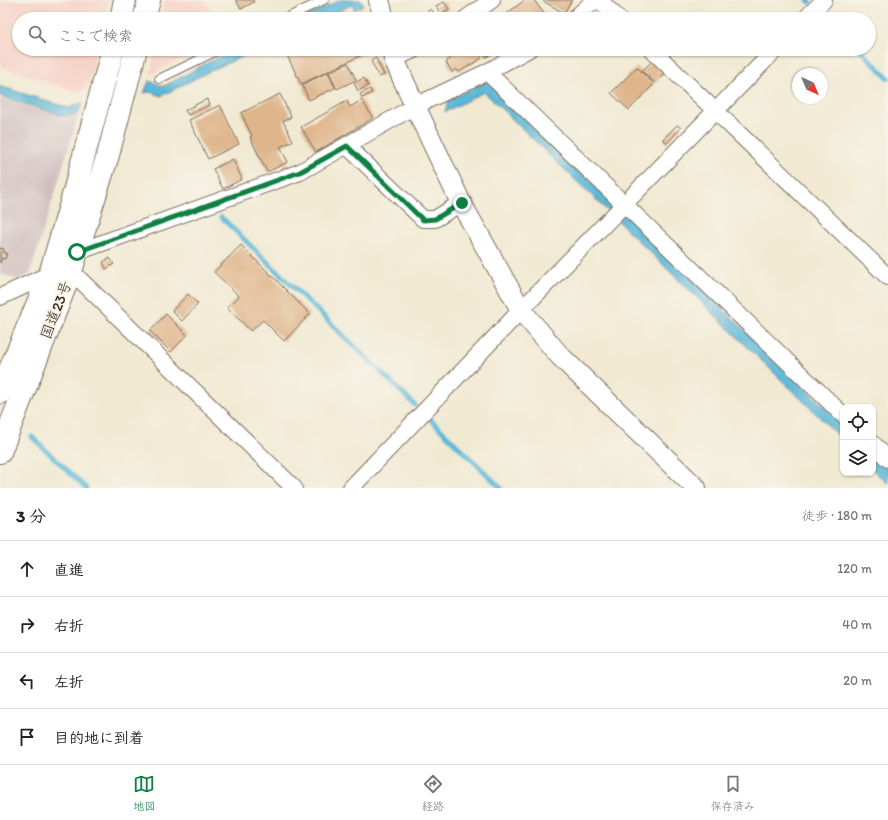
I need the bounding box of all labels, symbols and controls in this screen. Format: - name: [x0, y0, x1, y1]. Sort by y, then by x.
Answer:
- search box: [12, 12, 876, 56]
- icon: search: [26, 23, 48, 45]
- text: ここで検索: [58, 27, 133, 45]
- north arrow: [792, 68, 828, 104]
- route end: [453, 194, 471, 212]
- route start: [68, 243, 86, 261]
- street label: 国道23号: [37, 278, 75, 342]
- map controls: [840, 404, 876, 476]
- button: locate: [840, 404, 876, 440]
- button: layers: [840, 440, 876, 476]
- text: 3 分: [16, 506, 46, 526]
- text: 徒歩 · 180 m: [802, 508, 872, 523]
- icon: ahead: [16, 558, 38, 580]
- text: 直進: [54, 561, 84, 579]
- text: 120 m: [837, 561, 872, 576]
- icon: right: [16, 614, 38, 636]
- text: 右折: [54, 617, 84, 635]
- text: 40 m: [842, 617, 872, 632]
- icon: left: [16, 670, 38, 692]
- text: 左折: [54, 673, 84, 691]
- text: 20 m: [843, 673, 872, 688]
- icon: arrive: [16, 726, 38, 748]
- text: 目的地に到着: [54, 729, 144, 747]
- tab: 地図: [133, 773, 155, 813]
- tab: 経路: [422, 773, 444, 813]
- tab: 保存済み: [711, 773, 755, 813]

